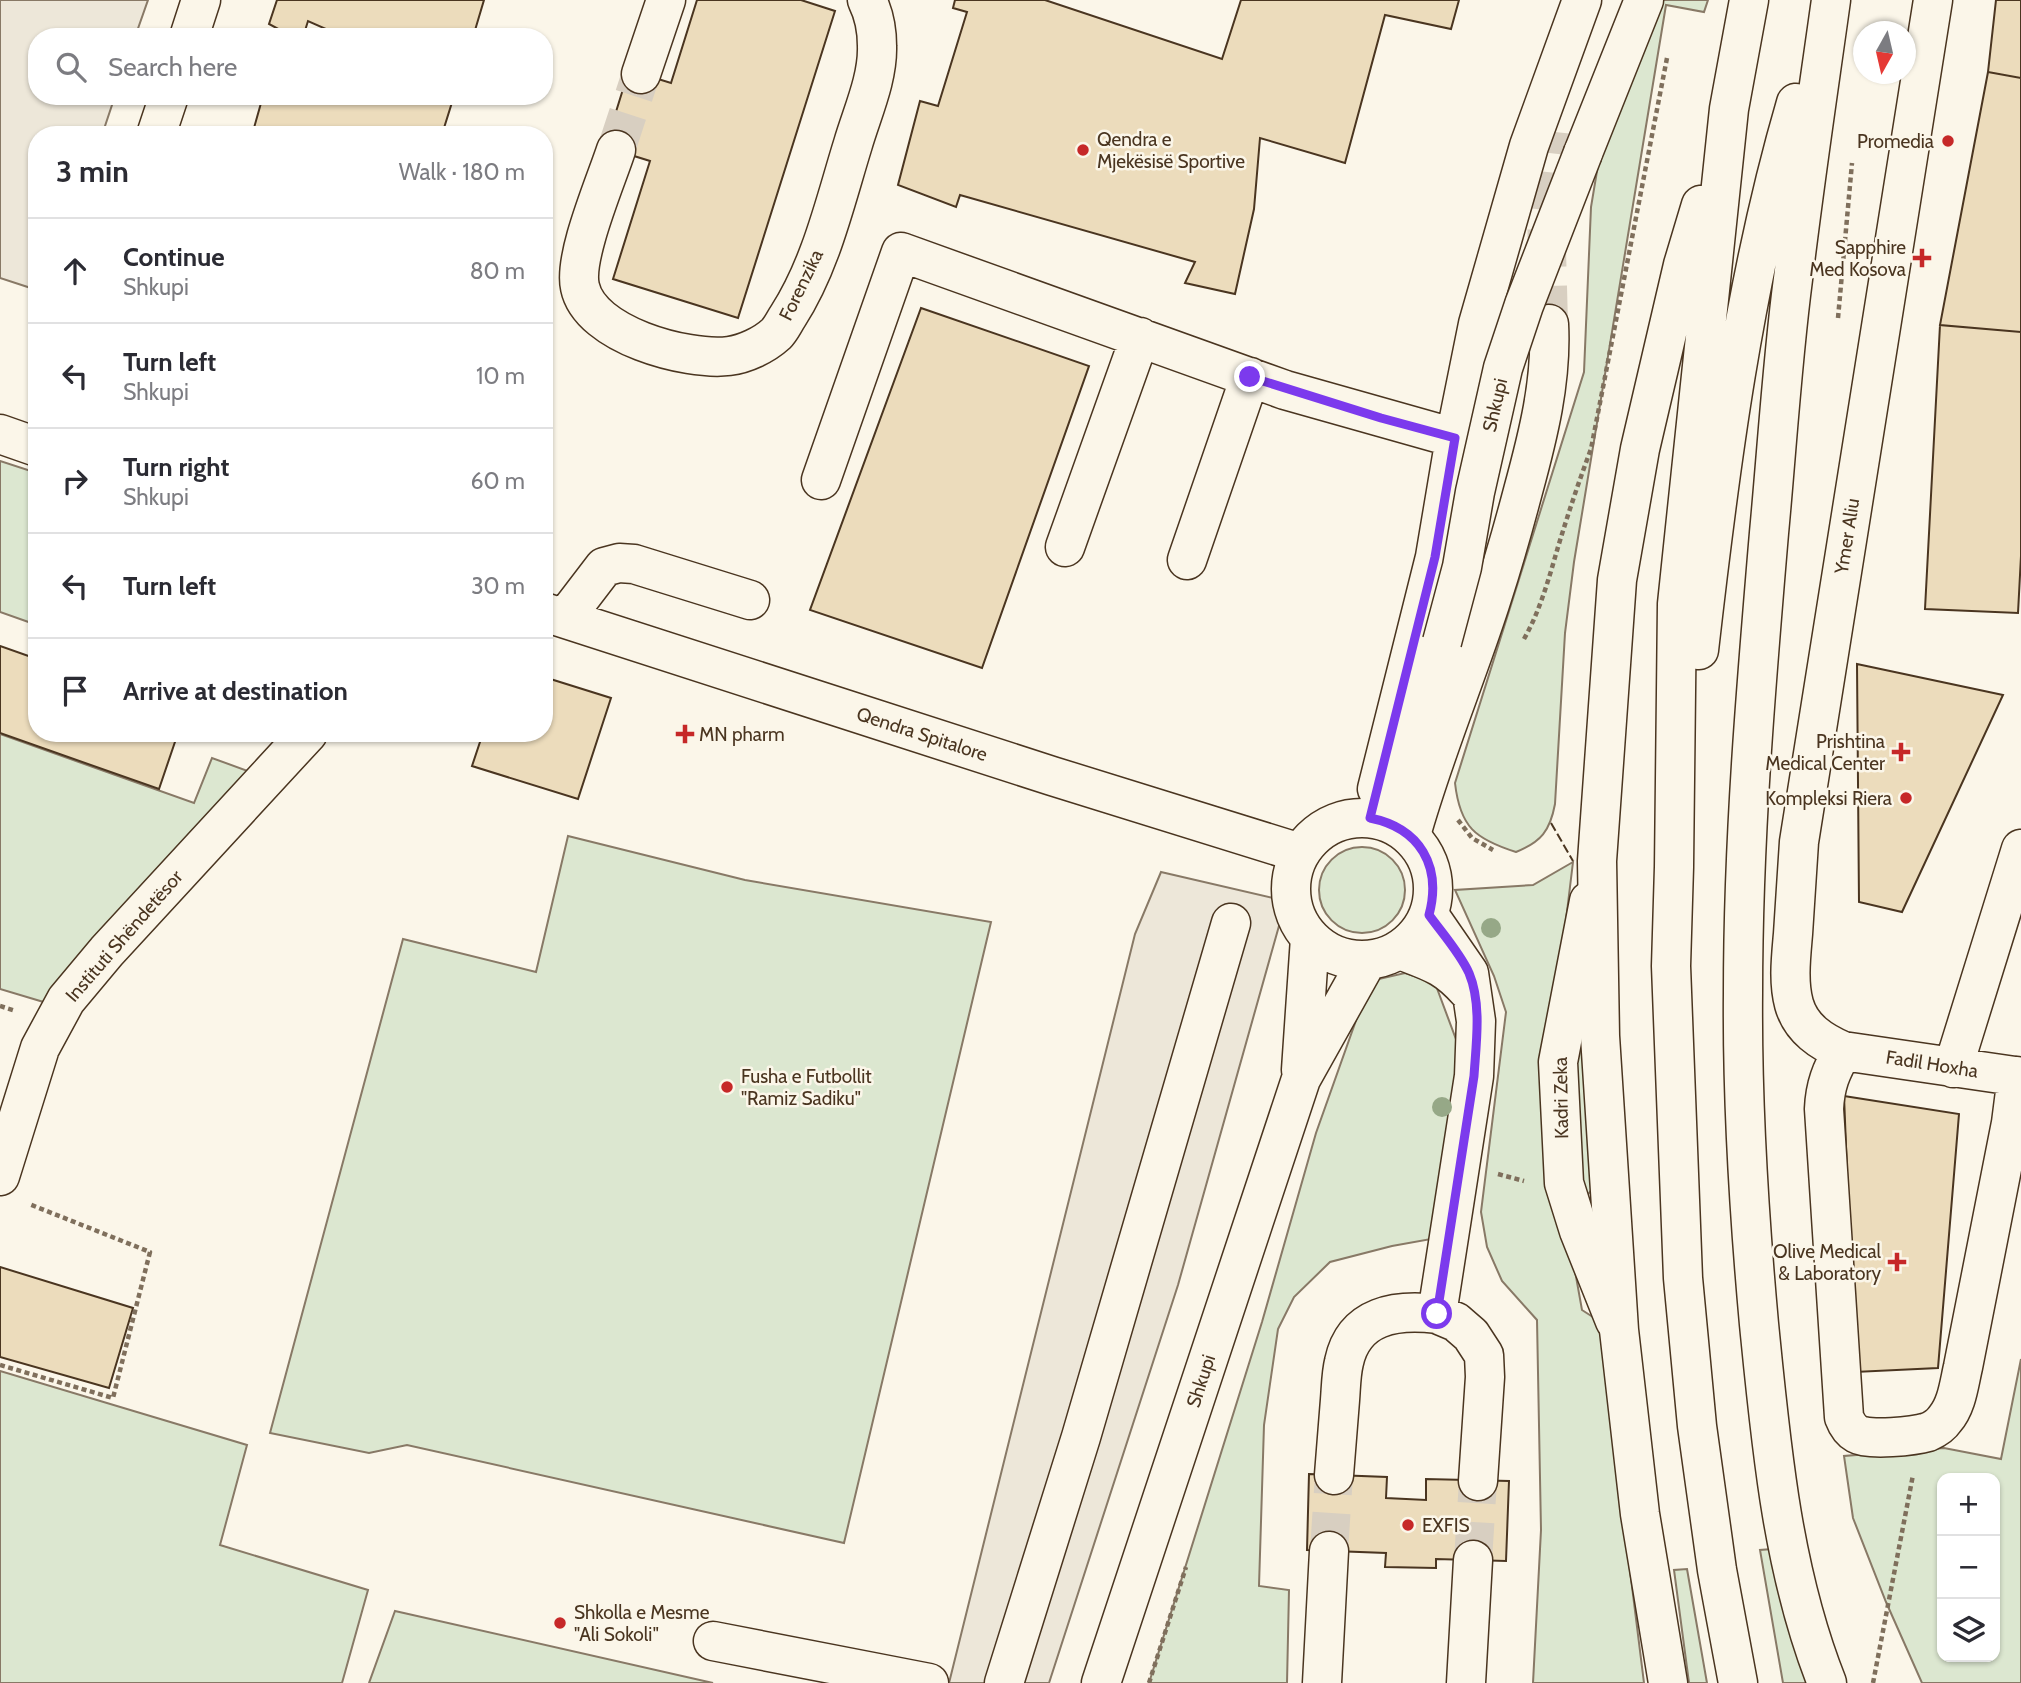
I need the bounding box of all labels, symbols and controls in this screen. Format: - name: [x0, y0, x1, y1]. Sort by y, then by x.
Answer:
- north arrow: [1853, 21, 1916, 84]
- search box: [28, 28, 553, 105]
- icon: search: [52, 48, 90, 86]
- text: Search here: [108, 51, 237, 83]
- place label: Qendra e Mjekësisë Sportive: [1097, 128, 1245, 173]
- place label: Promedia: [1857, 130, 1934, 153]
- marker: Promedia: [1940, 133, 1956, 149]
- marker: Qendra e Mjekësisë Sportive: [1075, 142, 1091, 158]
- text: 3 min: [56, 153, 129, 190]
- text: Walk · 180 m: [399, 158, 525, 186]
- place label: Sapphire Med Kosova: [1809, 236, 1906, 281]
- text: Continue: [123, 241, 225, 273]
- street label: Forenzika: [774, 246, 828, 324]
- marker: Sapphire Med Kosova: [1912, 248, 1932, 268]
- icon: ahead: [56, 252, 94, 290]
- text: 80 m: [470, 257, 525, 285]
- text: Shkupi: [123, 273, 189, 301]
- text: Turn left: [123, 346, 216, 378]
- icon: left: [56, 357, 94, 395]
- route end: [1234, 361, 1265, 392]
- text: 10 m: [476, 362, 525, 390]
- street label: Shkupi: [1478, 376, 1512, 434]
- text: Shkupi: [123, 378, 189, 406]
- text: Turn right: [123, 451, 229, 483]
- icon: right: [56, 462, 94, 500]
- text: 60 m: [471, 467, 525, 495]
- text: Shkupi: [123, 483, 189, 511]
- street label: Ymer Aliu: [1830, 497, 1864, 576]
- icon: left: [56, 567, 94, 605]
- text: Turn left: [123, 570, 216, 602]
- text: 30 m: [471, 572, 525, 600]
- icon: arrive: [56, 672, 94, 710]
- text: Arrive at destination: [123, 675, 348, 707]
- street label: Qendra Spitalore: [854, 702, 991, 766]
- place label: MN pharm: [699, 723, 785, 746]
- marker: MN pharm: [677, 726, 693, 742]
- place label: Prishtina Medical Center: [1765, 730, 1885, 775]
- marker: Prishtina Medical Center: [1891, 742, 1911, 762]
- place label: Kompleksi Riera: [1765, 787, 1892, 810]
- marker: Kompleksi Riera: [1898, 790, 1914, 806]
- street label: Instituti Shëndetësor: [61, 865, 187, 1007]
- street label: Fadil Hoxha: [1884, 1045, 1980, 1083]
- street label: Kadri Zeka: [1549, 1057, 1573, 1139]
- place label: Fusha e Futbollit "Ramiz Sadiku": [741, 1065, 872, 1110]
- marker: Fusha e Futbollit "Ramiz Sadiku": [719, 1079, 735, 1095]
- place label: Olive Medical & Laboratory: [1773, 1240, 1882, 1285]
- marker: Olive Medical & Laboratory: [1887, 1252, 1907, 1272]
- route start: [1421, 1298, 1452, 1329]
- street label: Shkupi: [1182, 1352, 1220, 1410]
- map controls: [1937, 1473, 2000, 1662]
- button: +: [1937, 1473, 2000, 1536]
- place label: EXFIS: [1422, 1514, 1470, 1537]
- marker: EXFIS: [1400, 1517, 1416, 1533]
- button: −: [1937, 1536, 2000, 1599]
- button: layers: [1937, 1599, 2000, 1662]
- place label: Shkolla e Mesme "Ali Sokoli": [574, 1601, 710, 1646]
- marker: Shkolla e Mesme "Ali Sokoli": [552, 1615, 568, 1631]

